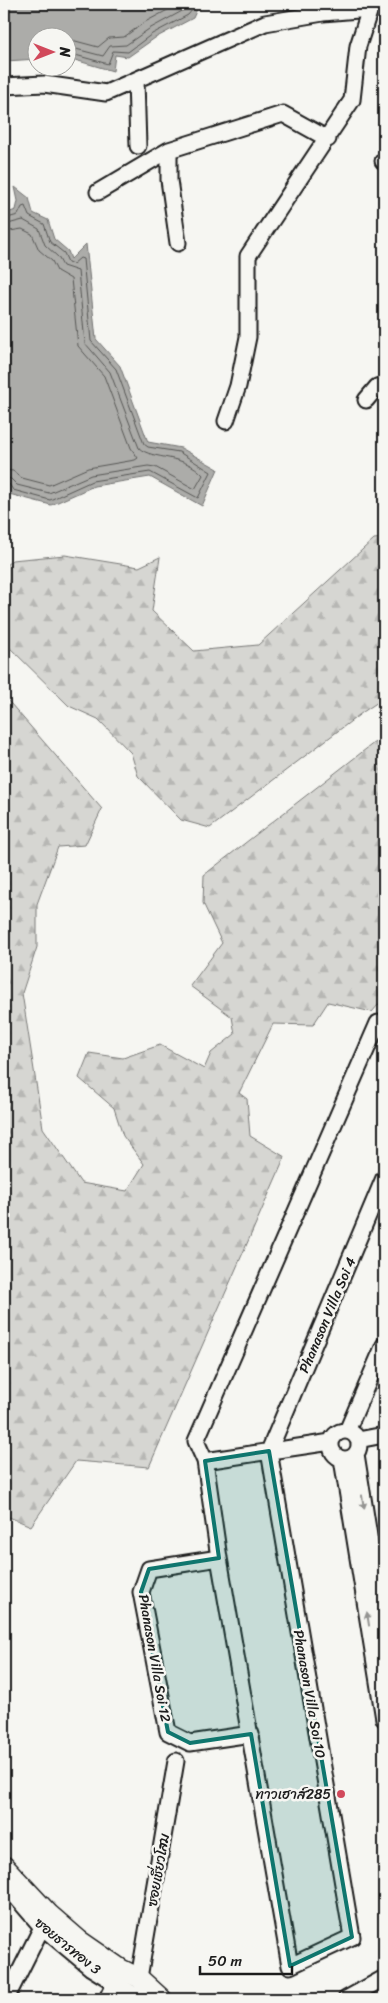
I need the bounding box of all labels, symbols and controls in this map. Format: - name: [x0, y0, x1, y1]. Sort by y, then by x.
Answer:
- north arrow: [28, 28, 78, 78]
- text: N: [52, 46, 77, 57]
- street label: Phanason Villa Soi 4: [292, 1253, 363, 1377]
- one-way arrow: [360, 1495, 368, 1511]
- street label: Phanason Villa Soi 12: [131, 1592, 178, 1724]
- one-way arrow: [363, 1610, 371, 1626]
- street label: Phanason Villa Soi 10: [286, 1628, 333, 1761]
- place label: ทาวเฮาส์285: [255, 1782, 331, 1807]
- marker: ทาวเฮาส์285: [335, 1788, 347, 1800]
- street label: ซอยเชี่ยวโสม: [139, 1831, 177, 1909]
- street label: ซอยธารทอง 3: [29, 1911, 107, 1982]
- scale bar: [200, 1943, 293, 1975]
- text: 50 m: [208, 1948, 243, 1974]

